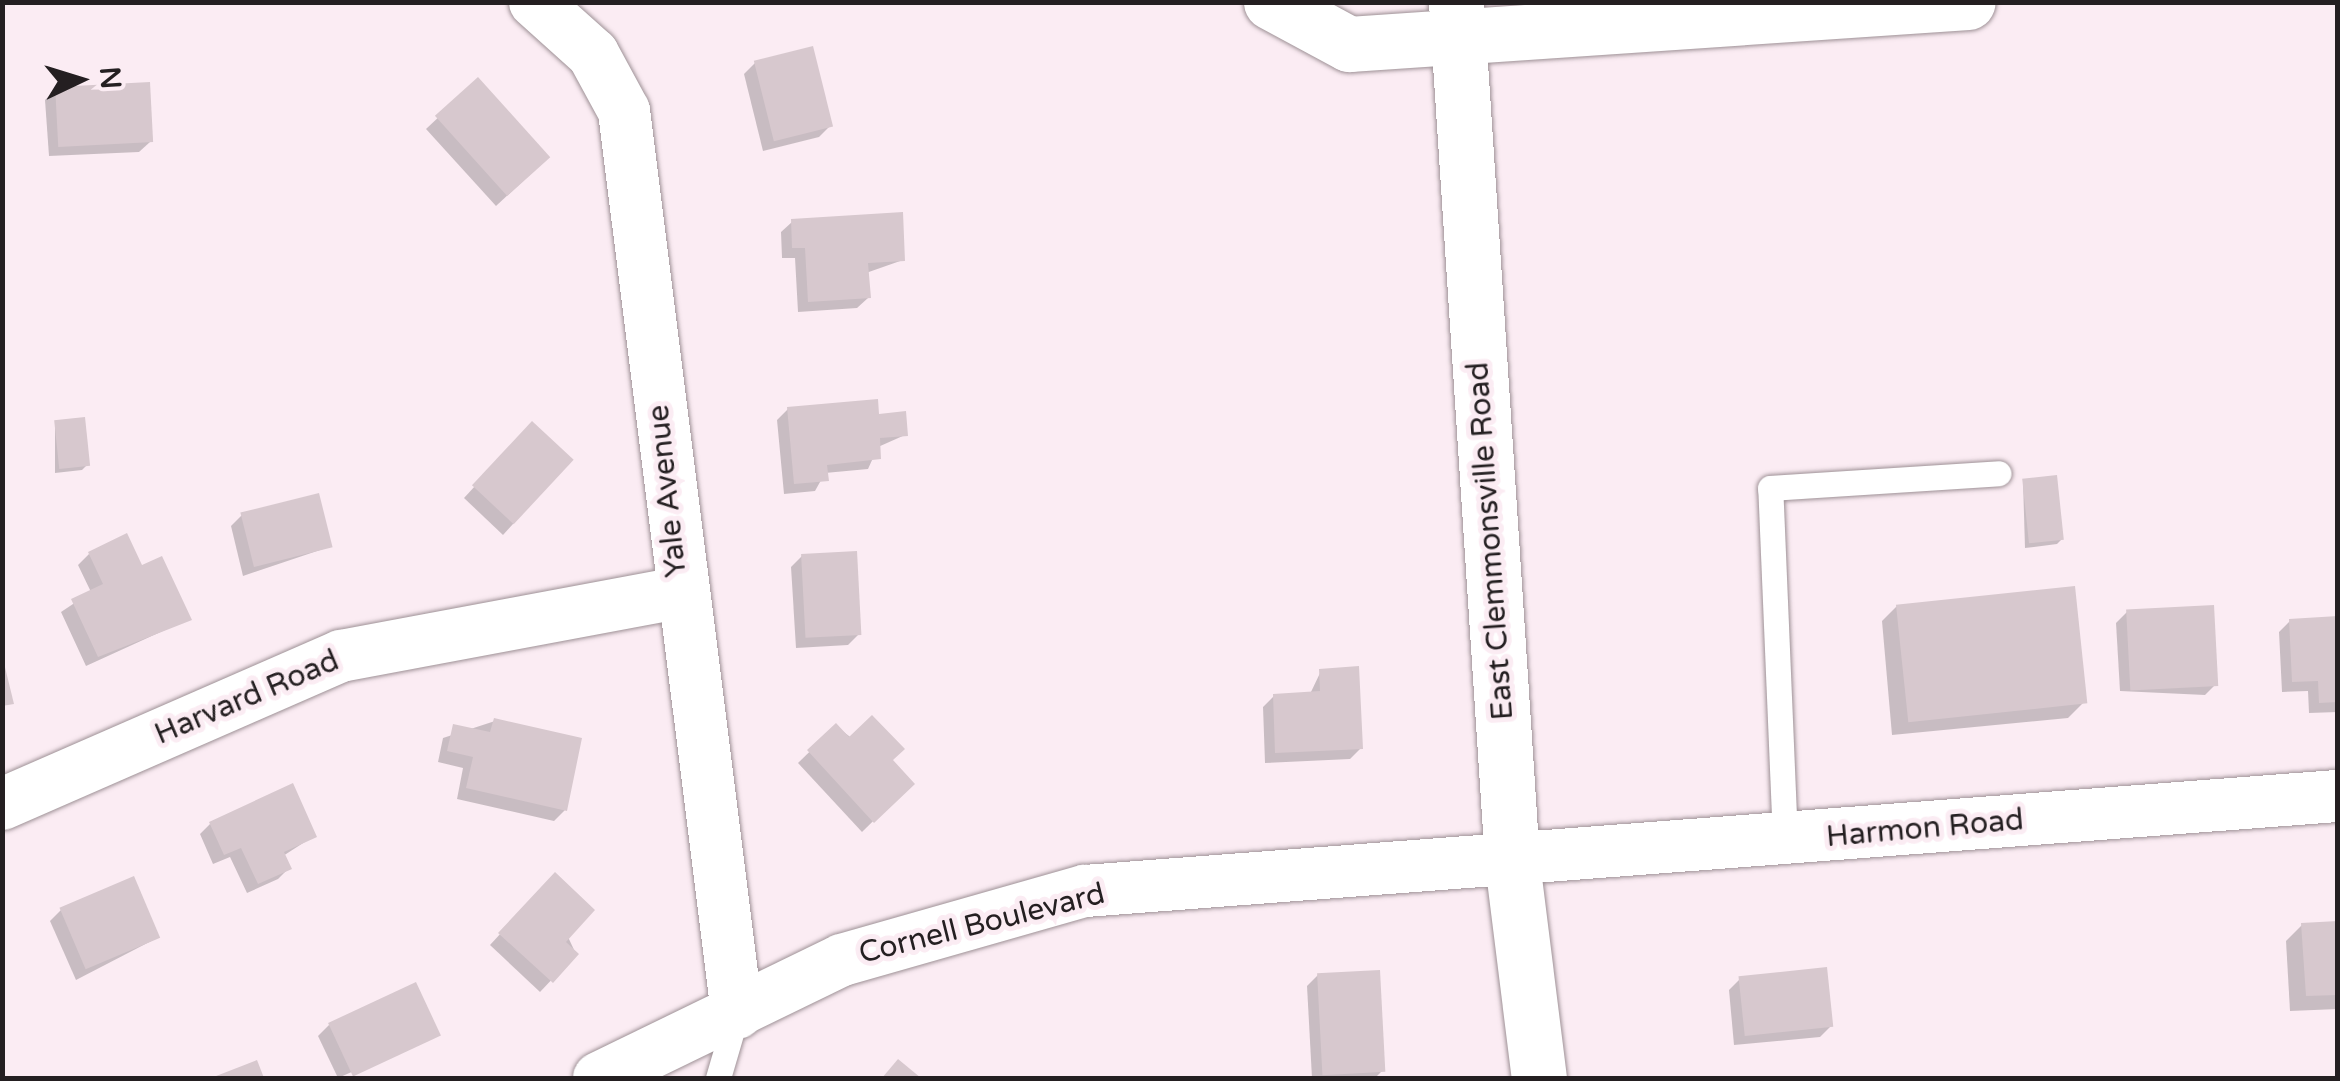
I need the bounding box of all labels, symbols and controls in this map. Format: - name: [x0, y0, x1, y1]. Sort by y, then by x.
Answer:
- north arrow: [30, 30, 130, 130]
- text: N: [92, 65, 128, 90]
- street label: East Clemmonsville Road: [1461, 361, 1521, 721]
- street label: Yale Avenue: [641, 403, 695, 579]
- street label: Harvard Road: [149, 643, 345, 753]
- street label: Harmon Road: [1825, 802, 2025, 856]
- street label: Cornell Boulevard: [855, 876, 1109, 972]

